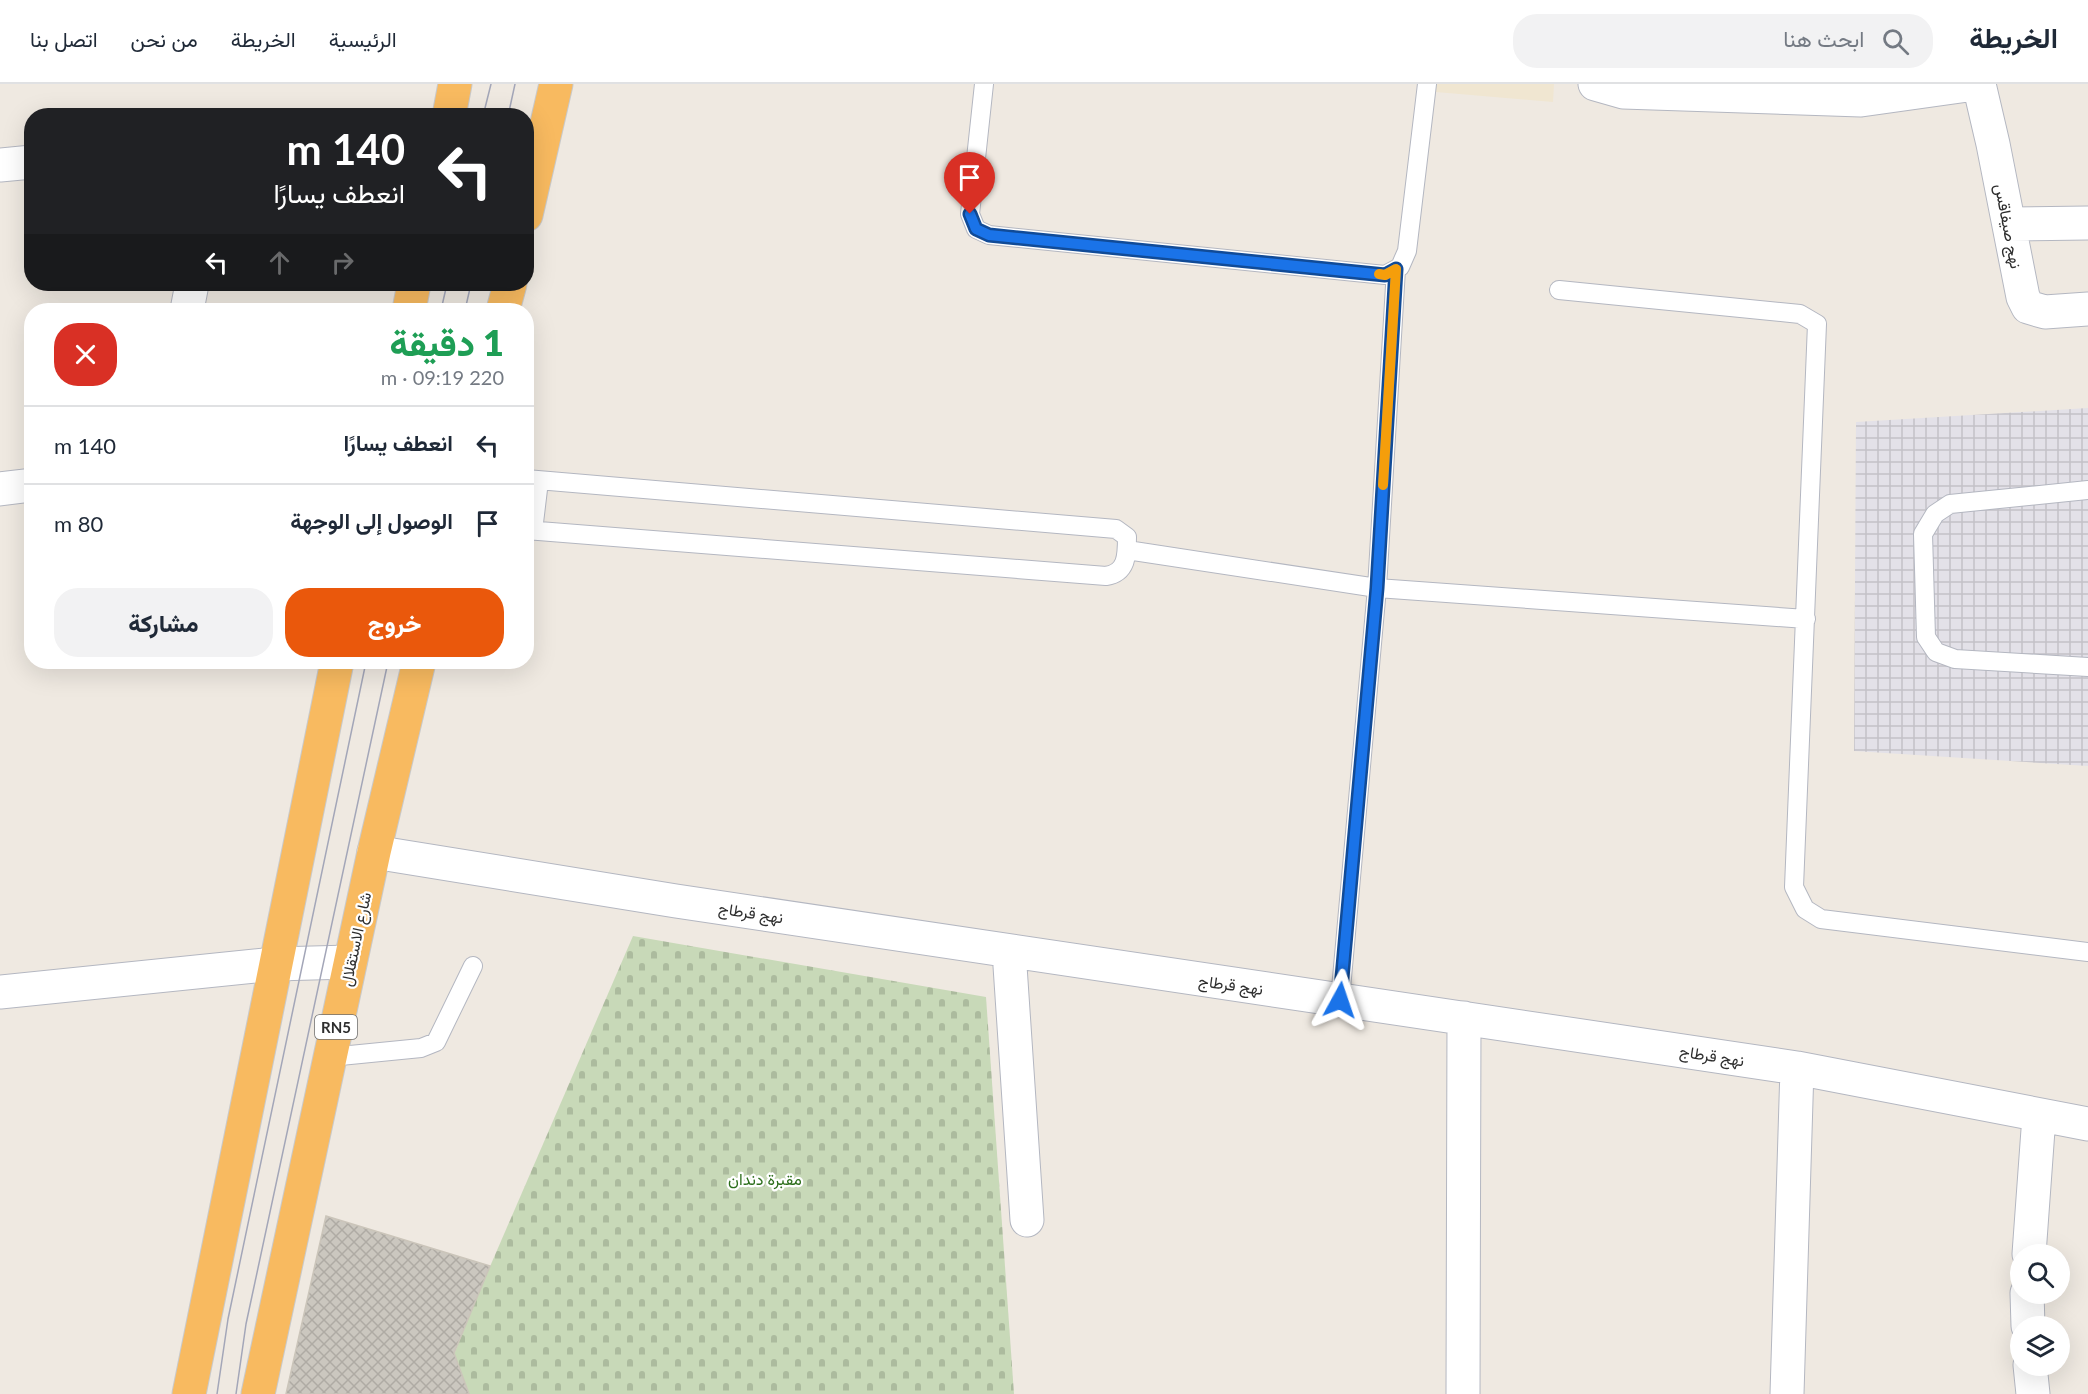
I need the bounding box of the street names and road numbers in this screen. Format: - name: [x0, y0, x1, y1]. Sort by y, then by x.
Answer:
- street label: نهج صيفاقس: [1989, 182, 2027, 271]
- street label: شارع الاستقلال: [336, 890, 377, 988]
- street label: نهج قرطاج: [717, 898, 785, 929]
- street label: نهج قرطاج: [1197, 970, 1265, 1001]
- road number: RN5: [315, 1015, 357, 1039]
- street label: نهج قرطاج: [1678, 1041, 1746, 1072]

